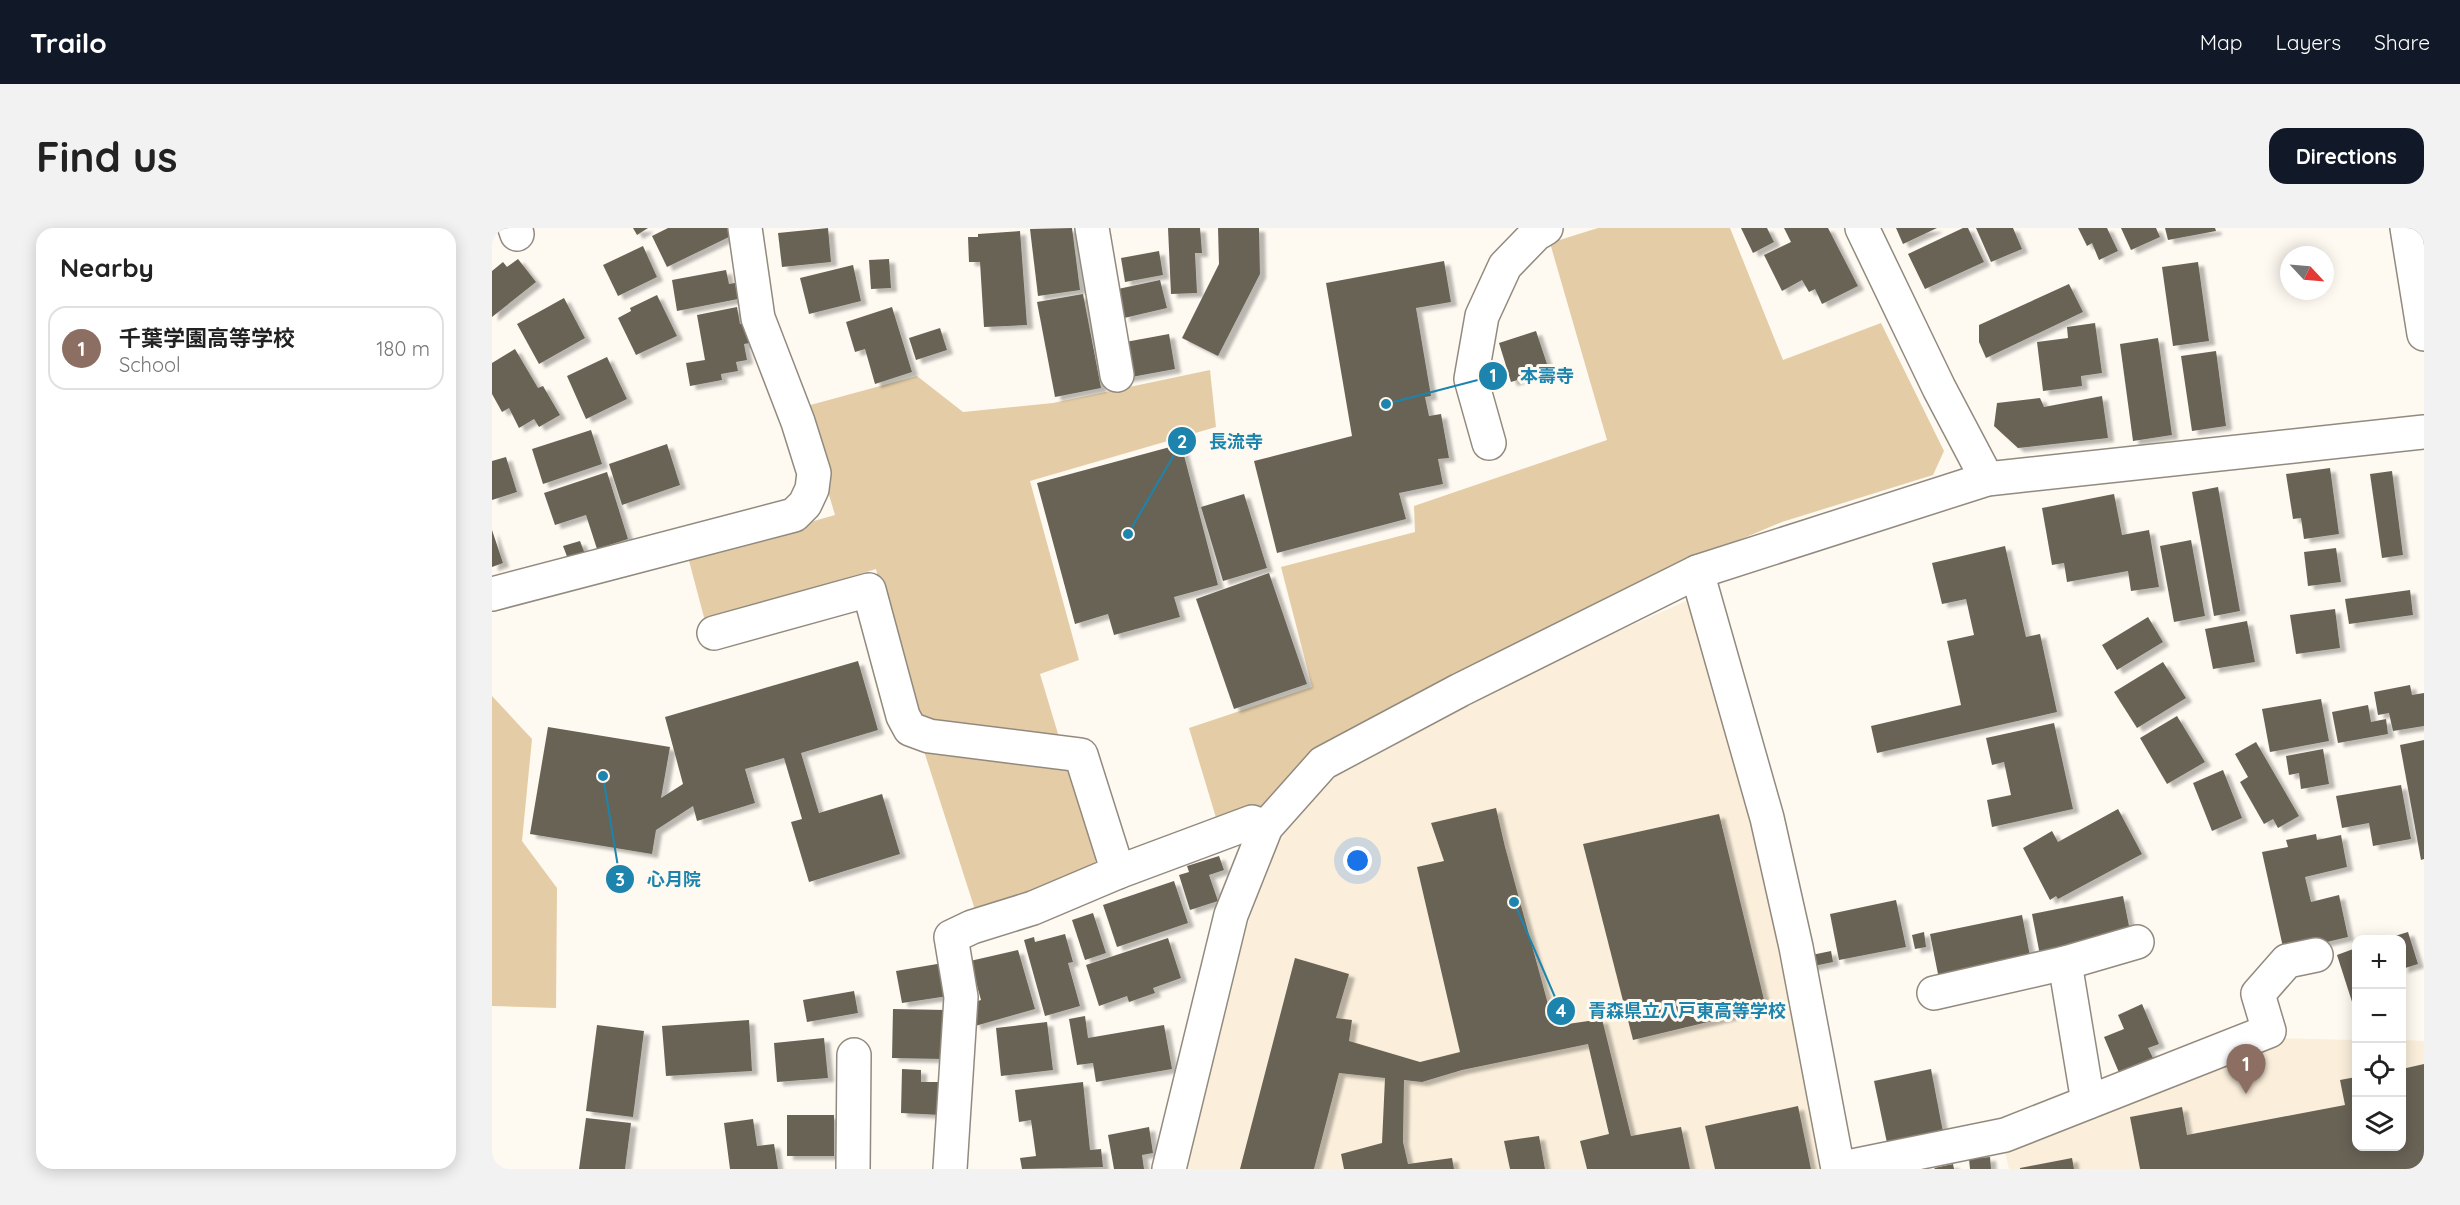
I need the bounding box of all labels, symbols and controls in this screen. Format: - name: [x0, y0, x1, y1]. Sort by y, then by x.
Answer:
- text: Trailo: [30, 25, 107, 60]
- text: Map: [2200, 29, 2243, 55]
- text: Layers: [2276, 29, 2341, 55]
- text: Share: [2374, 29, 2430, 55]
- button: Directions: [2269, 128, 2424, 184]
- text: Find us: [36, 130, 178, 183]
- north arrow: [2280, 246, 2334, 300]
- text: Nearby: [60, 251, 154, 284]
- text: 千葉学園高等学校: [119, 324, 295, 352]
- text: 1: [78, 336, 85, 361]
- text: 180 m: [376, 336, 430, 361]
- text: School: [119, 352, 181, 377]
- callout: 本壽寺: [1478, 358, 1586, 394]
- text: 1: [1489, 364, 1497, 387]
- text: 本壽寺: [1520, 364, 1574, 387]
- callout: 長流寺: [1167, 423, 1275, 459]
- text: 2: [1177, 430, 1187, 453]
- text: 長流寺: [1209, 430, 1263, 453]
- your location: [1343, 846, 1372, 875]
- callout: 心月院: [605, 861, 713, 897]
- text: 3: [615, 868, 625, 891]
- text: 心月院: [647, 868, 701, 891]
- map controls: [2352, 935, 2406, 1151]
- button: +: [2352, 935, 2406, 989]
- button: −: [2352, 989, 2406, 1043]
- callout: 青森県立八戸東高等学校: [1546, 993, 1798, 1029]
- text: 4: [1556, 999, 1567, 1022]
- text: 青森県立八戸東高等学校: [1588, 999, 1786, 1022]
- button: locate: [2352, 1043, 2406, 1097]
- pin: 1: [2226, 1044, 2266, 1094]
- button: layers: [2352, 1097, 2406, 1151]

